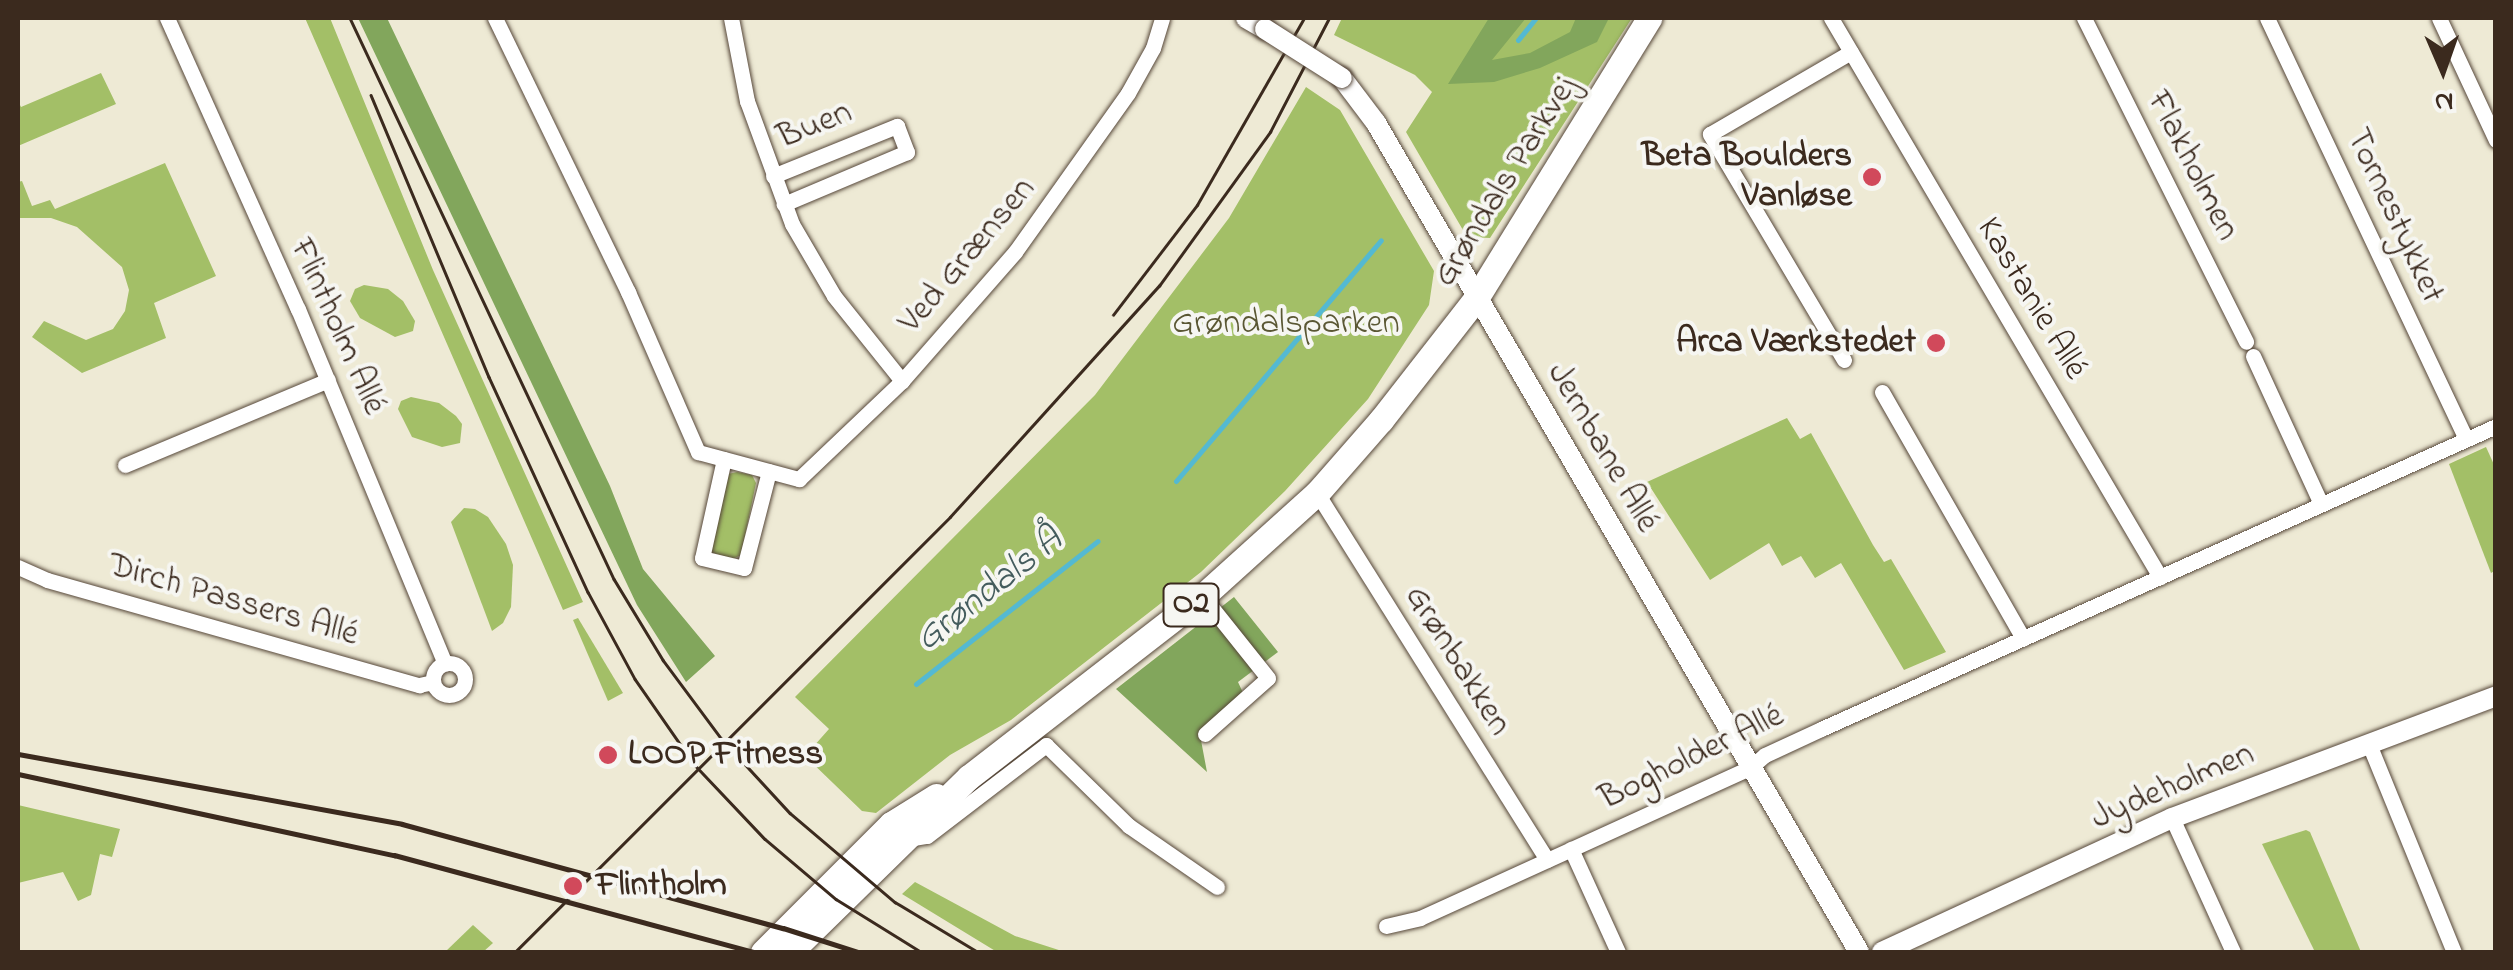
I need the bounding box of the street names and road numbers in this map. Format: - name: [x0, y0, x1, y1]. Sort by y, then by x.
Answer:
- street label: Grøndals Parkvej: [1425, 69, 1587, 295]
- street label: Flakholmen: [2136, 84, 2248, 248]
- street label: Buen: [772, 92, 858, 160]
- street label: Tornestykket: [2335, 122, 2453, 310]
- street label: Ved Grænsen: [891, 169, 1045, 343]
- street label: Kastanie Allé: [1966, 210, 2096, 388]
- street label: Flintholm Allé: [279, 232, 395, 422]
- street label: Jernbane Allé: [1537, 356, 1667, 540]
- street label: Dirch Passers Allé: [103, 545, 363, 657]
- road number: O2: [1161, 578, 1221, 632]
- street label: Grønbakken: [1394, 578, 1520, 744]
- street label: Bogholder Allé: [1593, 695, 1791, 821]
- street label: Jydeholmen: [2085, 734, 2261, 840]

